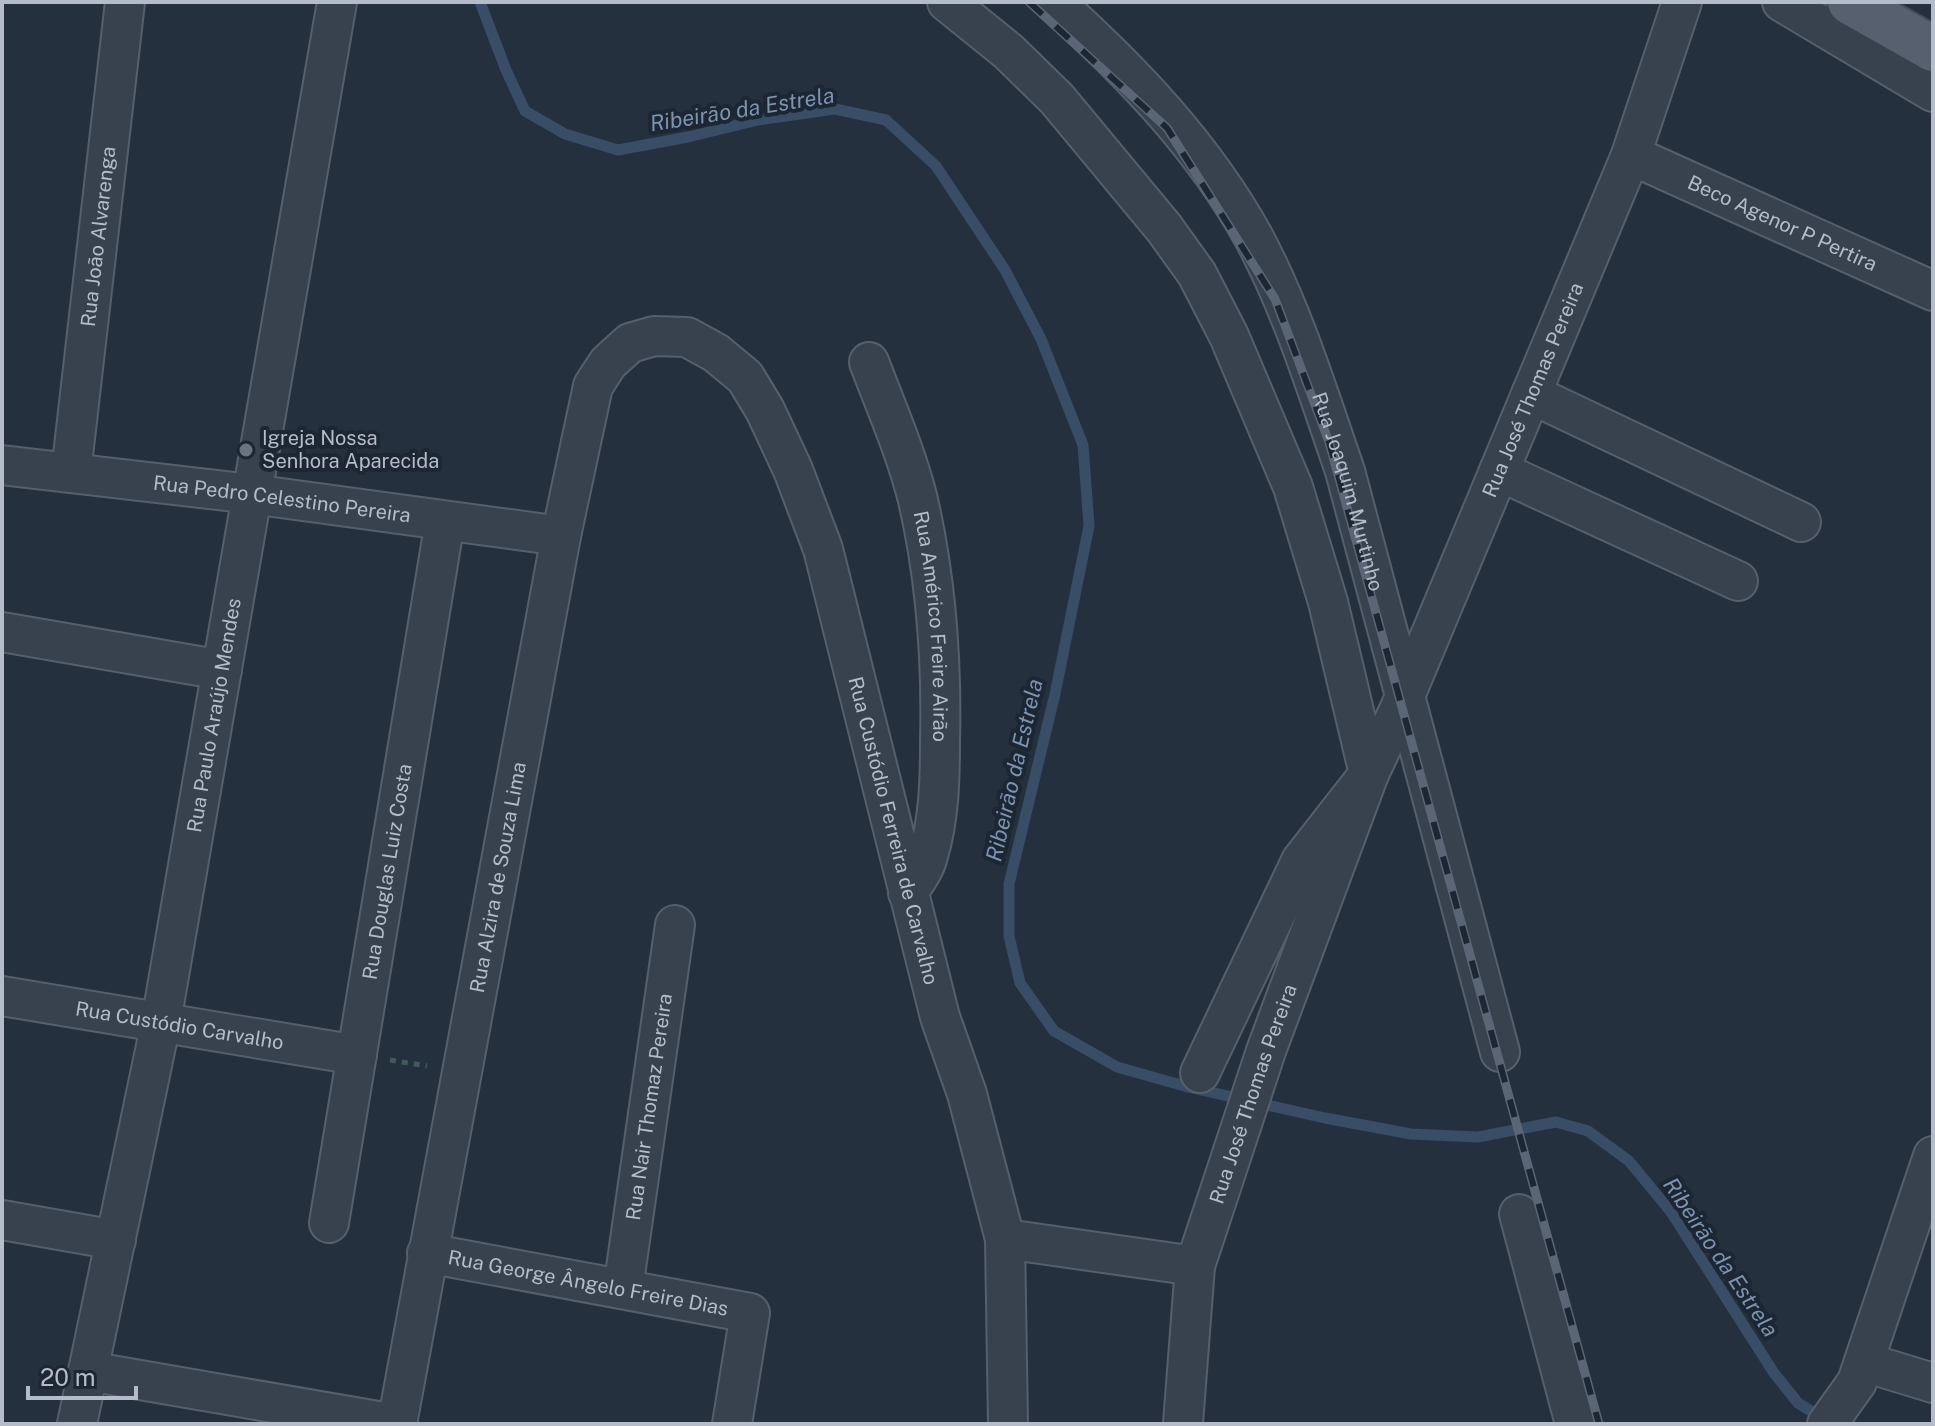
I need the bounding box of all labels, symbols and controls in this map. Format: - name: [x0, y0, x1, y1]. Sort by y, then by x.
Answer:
- water label: Ribeirão da Estrela: [648, 82, 836, 136]
- street label: Rua João Alvarenga: [76, 145, 120, 328]
- street label: Beco Agenor P Pertira: [1684, 170, 1881, 276]
- street label: Rua José Thomas Pereira: [1477, 279, 1588, 501]
- street label: Rua Joaquim Murtinho: [1307, 389, 1389, 594]
- place label: Igreja Nossa Senhora Aparecida: [262, 426, 439, 473]
- marker: Igreja Nossa Senhora Aparecida: [237, 441, 255, 459]
- street label: Rua Pedro Celestino Pereira: [152, 471, 412, 527]
- street label: Rua Américo Freire Airão: [909, 509, 952, 742]
- street label: Rua Paulo Araújo Mendes: [182, 596, 246, 834]
- street label: Rua Custódio Ferreira de Carvalho: [843, 674, 943, 987]
- water label: Ribeirão da Estrela: [980, 676, 1048, 864]
- street label: Rua Alzira de Souza Lima: [465, 760, 531, 995]
- street label: Rua Douglas Luiz Costa: [357, 762, 417, 981]
- street label: Rua José Thomas Pereira: [1204, 981, 1302, 1207]
- street label: Rua Nair Thomaz Pereira: [621, 992, 677, 1222]
- street label: Rua Custódio Carvalho: [74, 996, 285, 1055]
- water label: Ribeirão da Estrela: [1658, 1172, 1784, 1342]
- street label: Rua George Ângelo Freire Dias: [446, 1245, 730, 1321]
- scale bar: [28, 1350, 136, 1400]
- text: 20 m: [40, 1363, 96, 1391]

